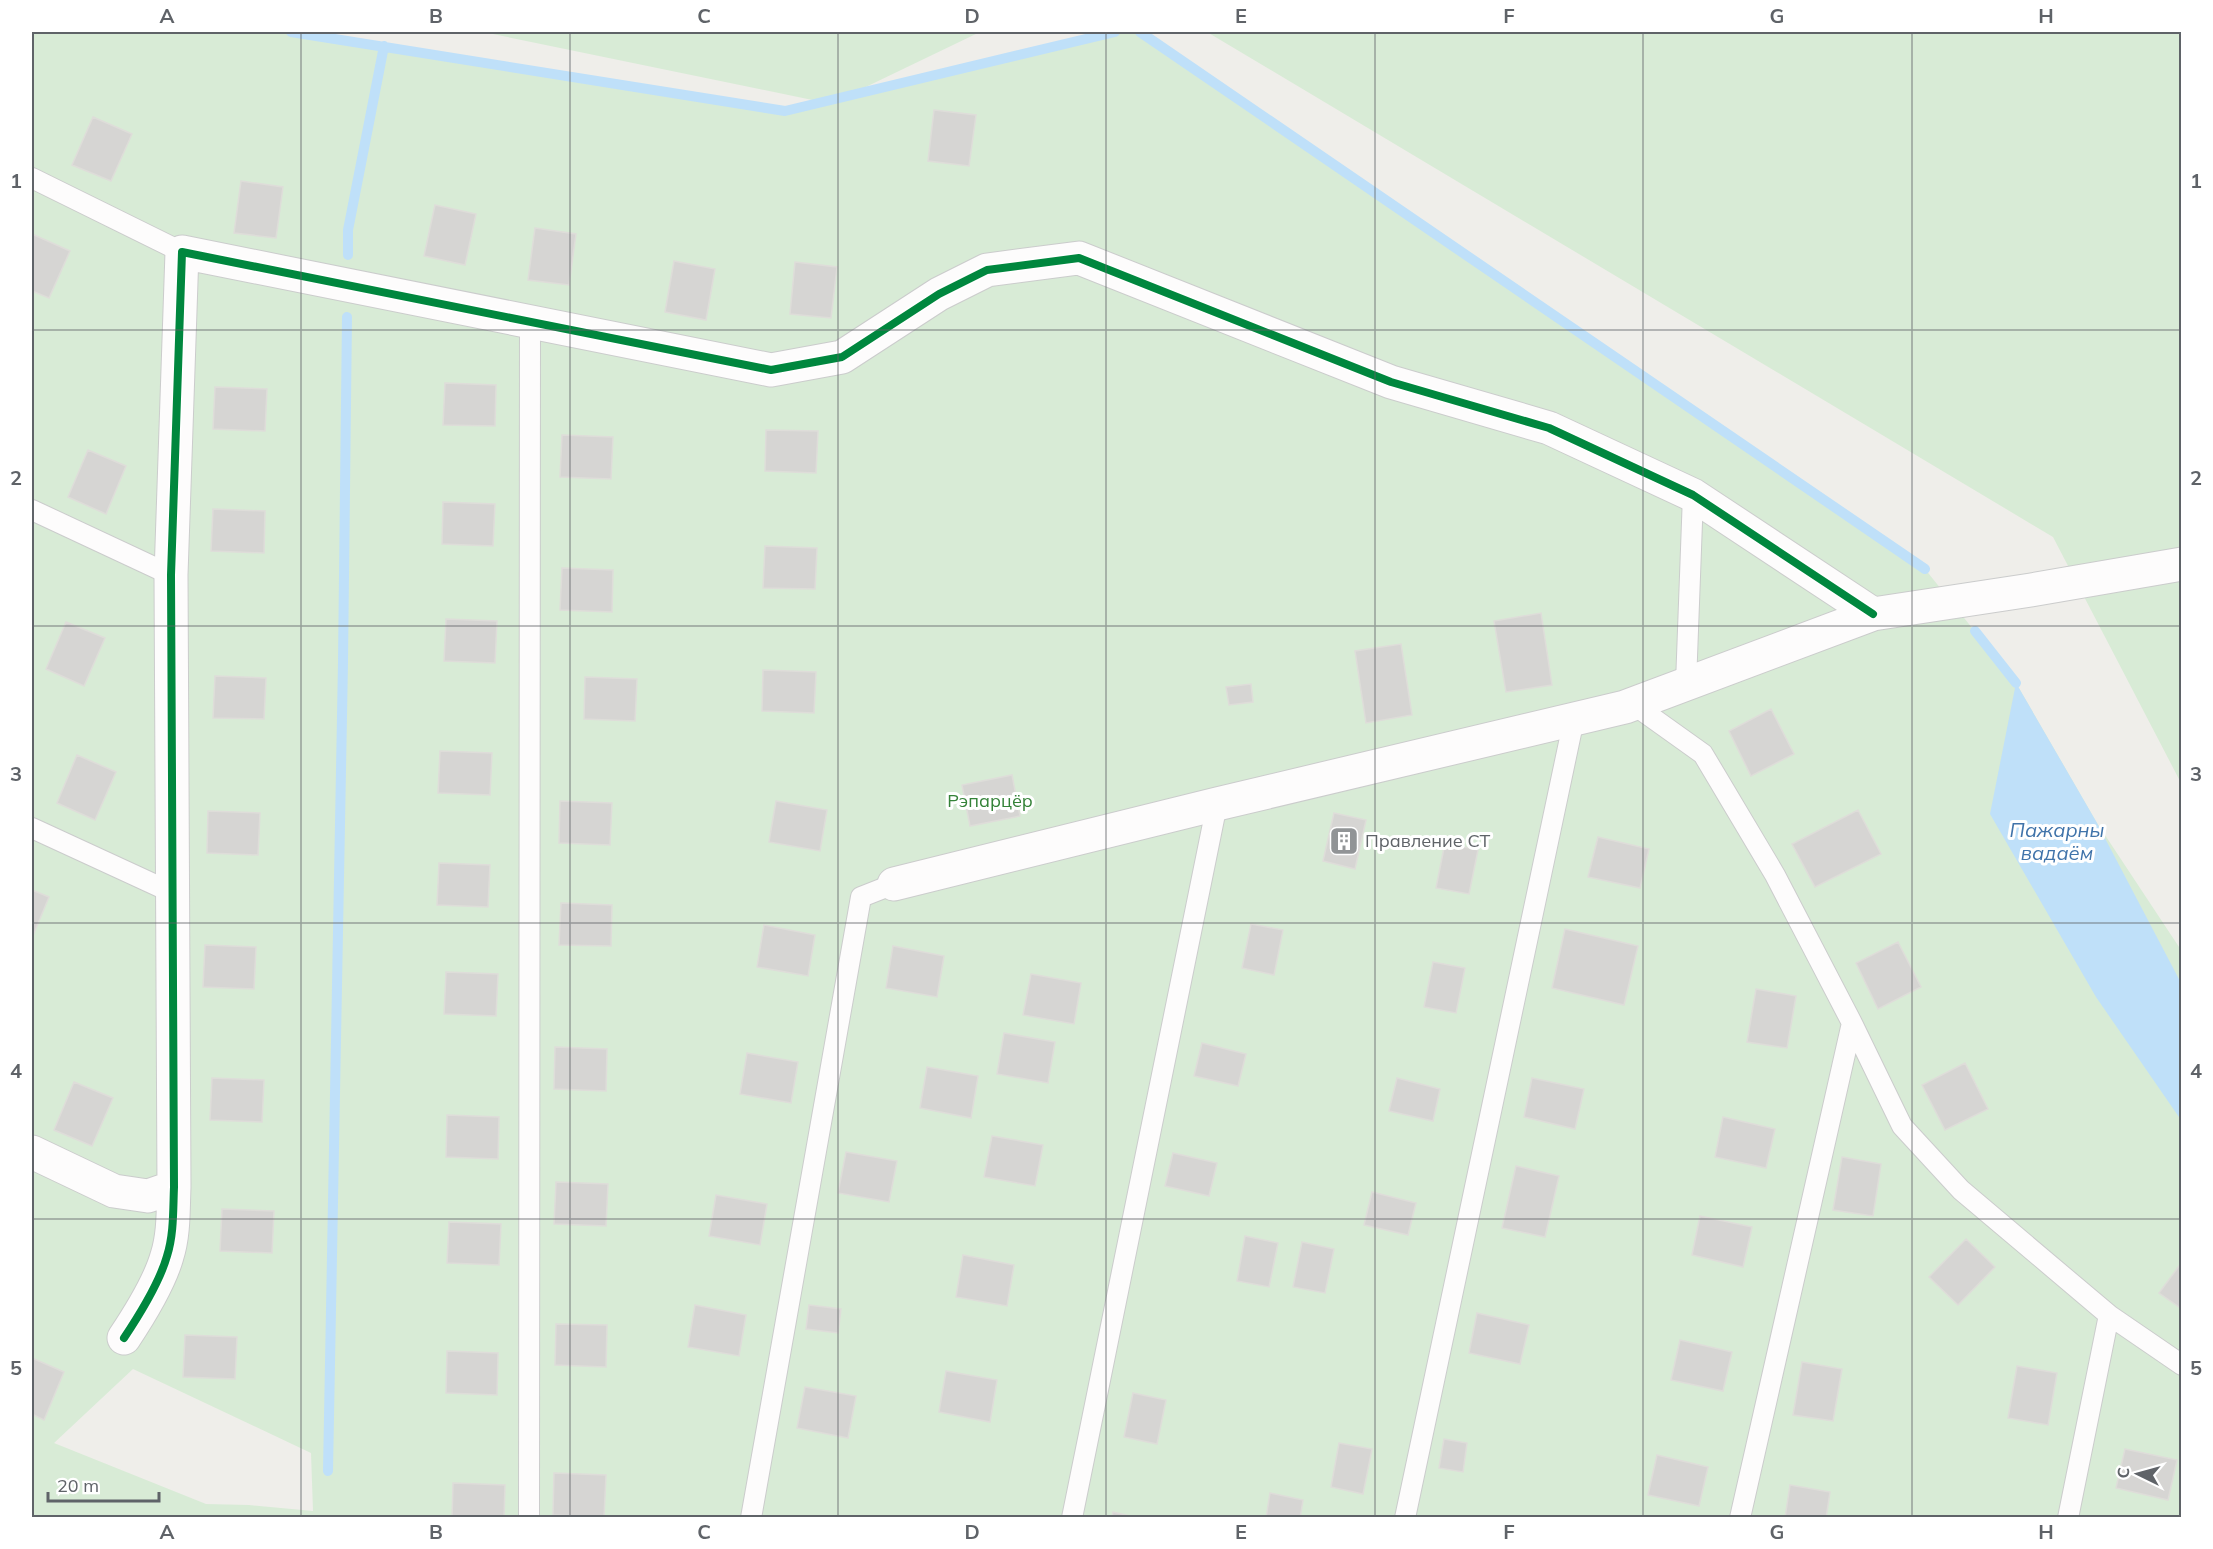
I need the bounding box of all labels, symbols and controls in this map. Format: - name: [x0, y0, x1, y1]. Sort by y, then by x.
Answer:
- text: A: [160, 3, 175, 28]
- text: B: [429, 3, 443, 28]
- text: C: [697, 3, 711, 28]
- text: D: [964, 3, 980, 28]
- text: E: [1235, 3, 1247, 28]
- text: F: [1503, 3, 1515, 28]
- text: G: [1770, 3, 1784, 28]
- text: H: [2038, 3, 2054, 28]
- text: 1: [10, 168, 22, 193]
- text: 1: [2190, 168, 2202, 193]
- text: 2: [10, 465, 22, 490]
- text: 2: [2190, 465, 2202, 490]
- text: 3: [10, 761, 22, 786]
- text: 3: [2190, 761, 2202, 786]
- park label: Рэпарцёр: [947, 789, 1033, 812]
- water label: Пажарны вадаём: [2010, 817, 2105, 865]
- building icon: Правление СТ: [1328, 825, 1360, 857]
- place label: Правление СТ: [1365, 829, 1491, 852]
- text: 4: [10, 1058, 22, 1083]
- text: 4: [2190, 1058, 2202, 1083]
- text: 5: [10, 1355, 22, 1380]
- text: 5: [2190, 1355, 2202, 1380]
- north arrow: [2108, 1444, 2168, 1504]
- scale bar: [48, 1465, 159, 1503]
- text: С: [2113, 1466, 2133, 1479]
- text: 20 m: [57, 1474, 99, 1497]
- text: A: [160, 1519, 175, 1544]
- text: B: [429, 1519, 443, 1544]
- text: C: [697, 1519, 711, 1544]
- text: D: [964, 1519, 980, 1544]
- text: E: [1235, 1519, 1247, 1544]
- text: F: [1503, 1519, 1515, 1544]
- text: G: [1770, 1519, 1784, 1544]
- text: H: [2038, 1519, 2054, 1544]

